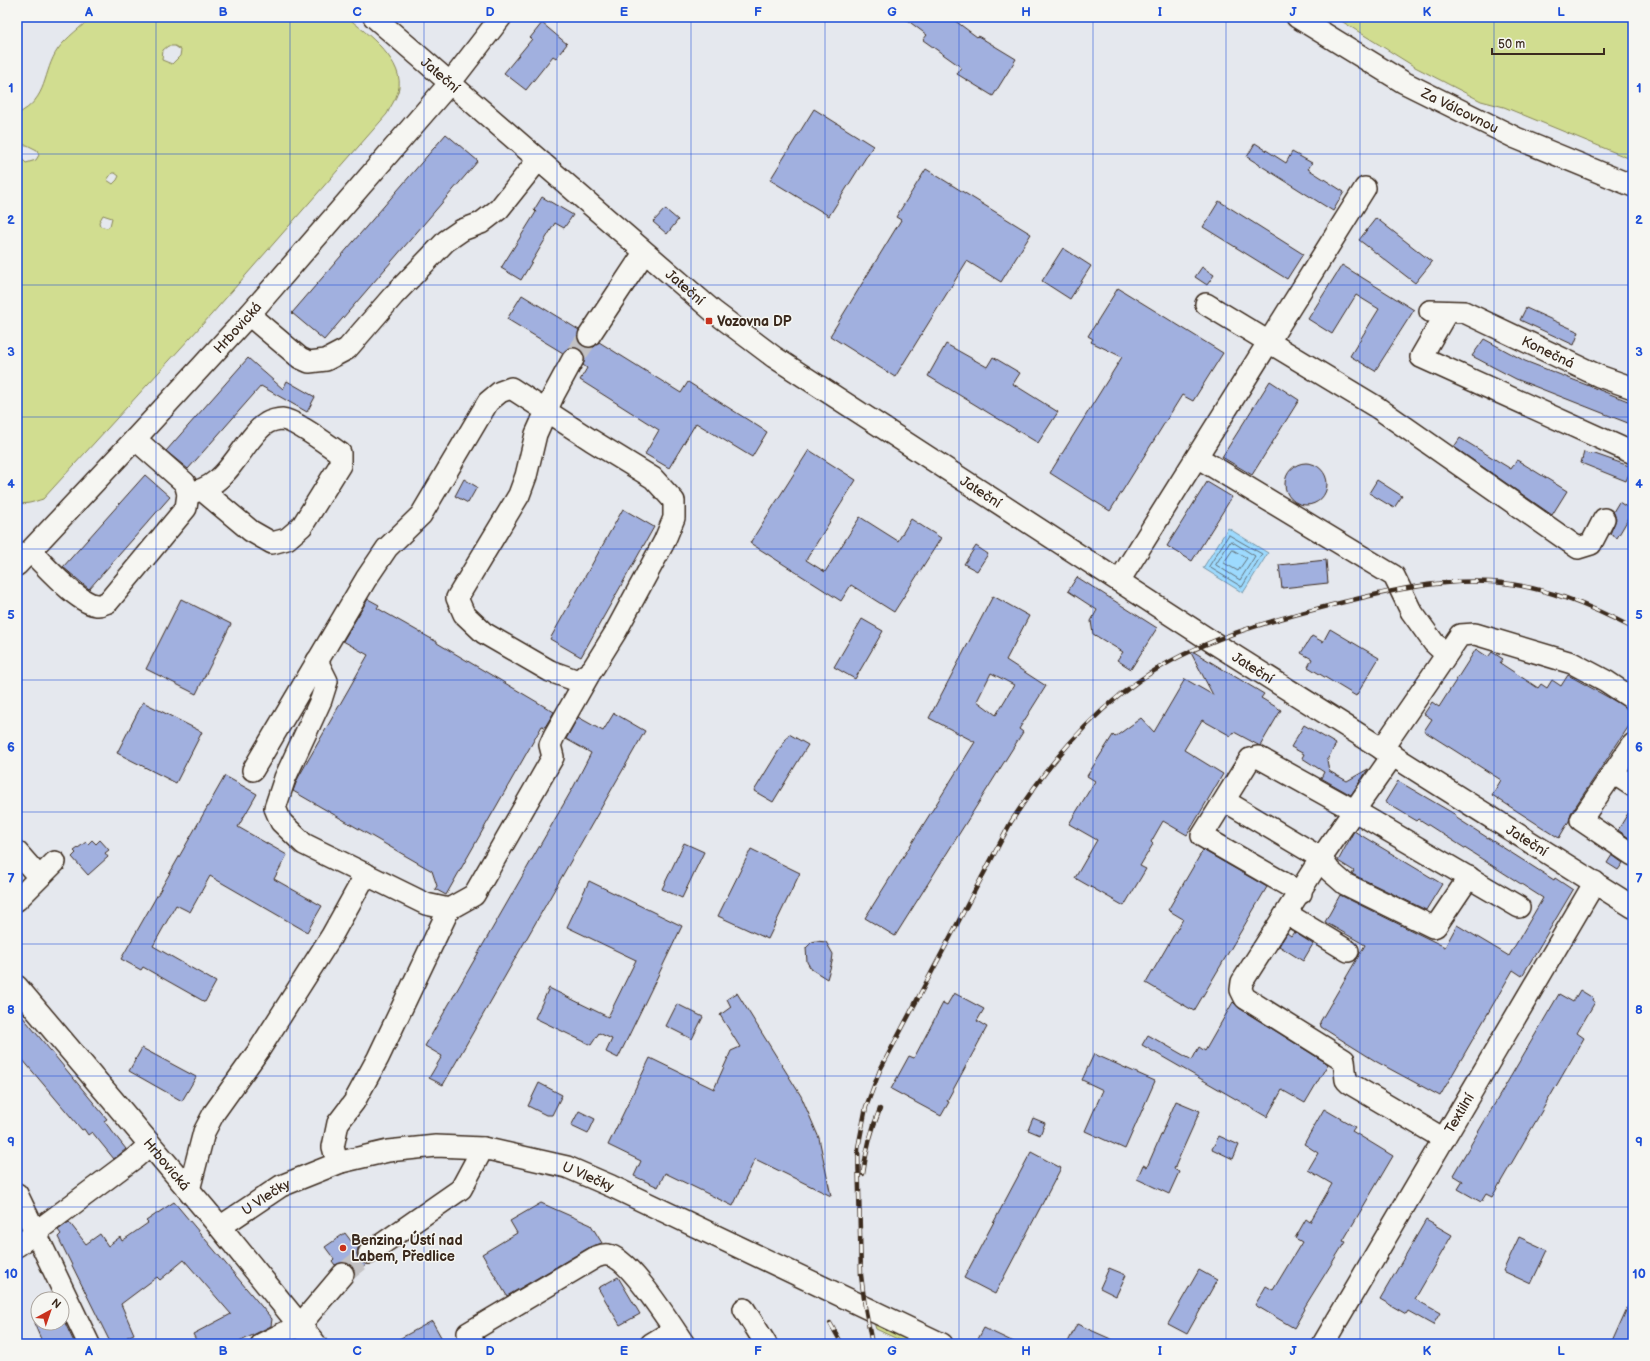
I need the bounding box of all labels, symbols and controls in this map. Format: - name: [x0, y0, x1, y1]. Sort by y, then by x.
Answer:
- text: A: [84, 4, 93, 20]
- text: B: [218, 4, 228, 20]
- text: C: [352, 4, 362, 20]
- text: D: [485, 4, 495, 20]
- text: E: [620, 4, 629, 20]
- text: F: [754, 4, 762, 20]
- text: G: [887, 4, 897, 20]
- text: H: [1021, 4, 1031, 20]
- text: I: [1158, 4, 1162, 20]
- text: J: [1289, 4, 1297, 20]
- text: K: [1423, 4, 1432, 20]
- text: L: [1557, 4, 1565, 20]
- scale bar: [1492, 30, 1604, 56]
- text: 50 m: [1498, 37, 1525, 52]
- street label: Jateční: [418, 53, 464, 97]
- text: 1: [8, 80, 14, 96]
- text: 1: [1636, 80, 1642, 96]
- street label: Za Válcovnou: [1418, 84, 1501, 137]
- text: 2: [7, 212, 15, 228]
- text: 2: [1635, 212, 1643, 228]
- street label: Jateční: [662, 265, 709, 309]
- street label: Hrbovická: [210, 298, 265, 357]
- place label: Vozovna DP: [717, 313, 792, 330]
- marker: Vozovna DP: [704, 316, 714, 326]
- street label: Konečná: [1519, 332, 1577, 372]
- text: 3: [7, 344, 15, 360]
- text: 3: [1635, 344, 1643, 360]
- street label: Jateční: [957, 472, 1005, 512]
- text: 4: [7, 476, 15, 492]
- text: 4: [1635, 476, 1643, 492]
- text: 5: [7, 607, 15, 623]
- text: 5: [1635, 607, 1643, 623]
- street label: Jateční: [1229, 648, 1278, 687]
- text: 6: [7, 739, 15, 755]
- text: 6: [1635, 739, 1643, 755]
- street label: Jateční: [1503, 821, 1552, 860]
- text: 7: [7, 871, 15, 887]
- text: 7: [1635, 871, 1643, 887]
- text: 8: [7, 1002, 15, 1018]
- text: 8: [1635, 1002, 1643, 1018]
- street label: Textilní: [1441, 1089, 1478, 1136]
- text: 9: [7, 1134, 15, 1150]
- text: 9: [1635, 1134, 1643, 1150]
- street label: Hrbovická: [140, 1135, 194, 1194]
- street label: U Vlečky: [560, 1158, 617, 1195]
- street label: U Vlečky: [238, 1175, 293, 1219]
- place label: Benzina, Ústí nad Labem, Předlice: [351, 1230, 463, 1265]
- marker: Benzina, Ústí nad Labem, Předlice: [338, 1243, 348, 1253]
- text: 10: [4, 1266, 18, 1282]
- text: 10: [1632, 1266, 1646, 1282]
- north arrow: [30, 1291, 70, 1331]
- text: N: [49, 1296, 63, 1311]
- text: A: [84, 1343, 93, 1359]
- text: B: [218, 1343, 228, 1359]
- text: C: [352, 1343, 362, 1359]
- text: D: [485, 1343, 495, 1359]
- text: E: [620, 1343, 629, 1359]
- text: F: [754, 1343, 762, 1359]
- text: G: [887, 1343, 897, 1359]
- text: H: [1021, 1343, 1031, 1359]
- text: I: [1158, 1343, 1162, 1359]
- text: J: [1289, 1343, 1297, 1359]
- text: K: [1423, 1343, 1432, 1359]
- text: L: [1557, 1343, 1565, 1359]

